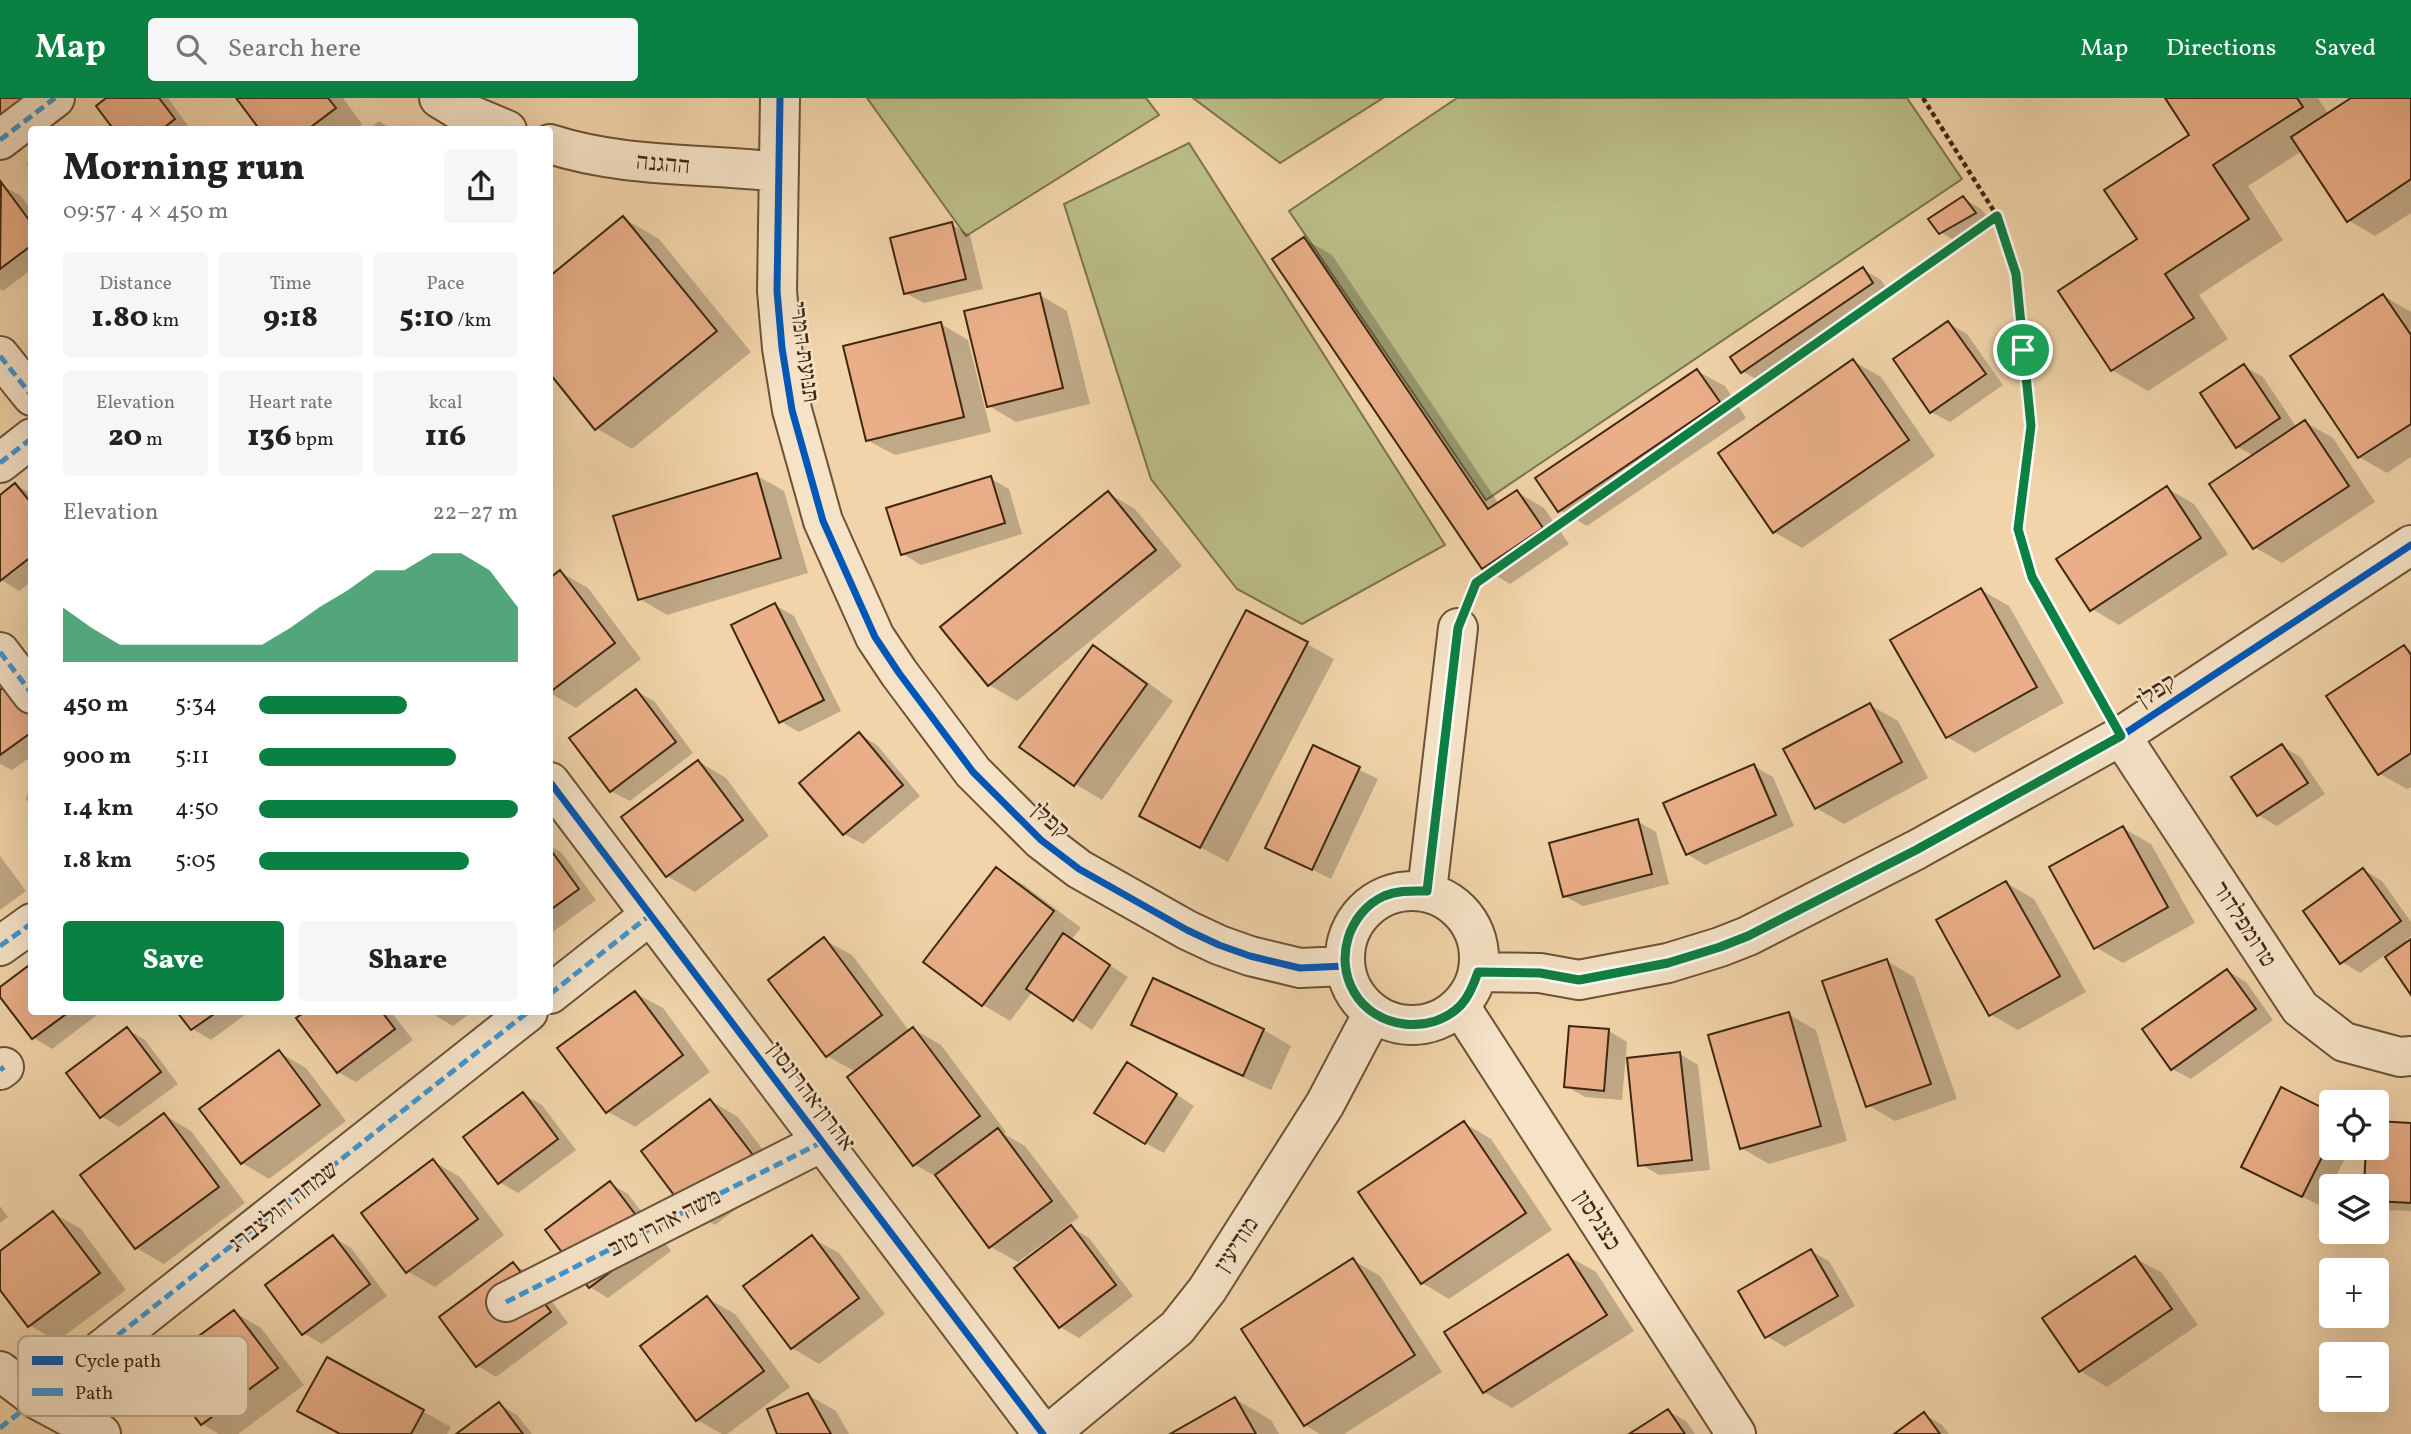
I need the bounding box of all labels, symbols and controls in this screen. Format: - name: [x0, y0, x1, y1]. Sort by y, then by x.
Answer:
- search box: [148, 18, 638, 81]
- text: Map: [35, 26, 106, 72]
- icon: search: [172, 30, 210, 68]
- text: Search here: [228, 31, 361, 67]
- text: Map: [2080, 32, 2128, 66]
- text: Directions: [2166, 32, 2276, 66]
- text: Saved: [2314, 32, 2376, 66]
- text: Morning run: [63, 143, 305, 196]
- street label: ההגנה: [634, 146, 691, 184]
- button: share: [444, 149, 518, 223]
- text: 09:57 · 4 × 450 m: [63, 196, 228, 228]
- text: Distance: [99, 271, 172, 297]
- text: Time: [270, 271, 311, 297]
- text: Pace: [426, 271, 465, 297]
- text: 1.80: [92, 297, 148, 339]
- text: 9:18: [263, 297, 318, 339]
- text: 5:10: [399, 297, 454, 339]
- street label: תנועת המרי: [779, 300, 827, 405]
- text: km: [148, 308, 179, 334]
- text: /km: [454, 308, 492, 334]
- pin: [1993, 320, 2053, 380]
- icon: arrive: [2004, 331, 2042, 369]
- text: Elevation: [96, 390, 175, 416]
- text: Heart rate: [249, 390, 332, 416]
- text: kcal: [429, 390, 462, 416]
- text: 20: [108, 416, 142, 458]
- text: 136: [247, 416, 292, 458]
- text: 116: [425, 416, 466, 458]
- text: m: [142, 427, 163, 453]
- text: bpm: [292, 427, 334, 453]
- text: Elevation: [63, 497, 159, 529]
- text: 22–27 m: [432, 497, 518, 529]
- street label: קפלן: [2131, 666, 2184, 717]
- text: 450 m: [63, 689, 128, 721]
- text: 5:34: [175, 689, 217, 721]
- text: 900 m: [63, 741, 131, 773]
- text: 5:11: [175, 741, 209, 773]
- text: 1.4 km: [63, 793, 134, 825]
- text: 4:50: [175, 793, 219, 825]
- street label: קפלן: [1023, 795, 1076, 848]
- text: 1.8 km: [63, 845, 132, 877]
- text: 5:05: [175, 845, 216, 877]
- street label: טרומפלדור: [2203, 876, 2284, 975]
- button: Save: [63, 921, 284, 1001]
- button: Share: [298, 921, 518, 1001]
- street label: אהרון אהרונסון: [758, 1035, 863, 1159]
- map controls: [2319, 1090, 2389, 1412]
- button: locate: [2319, 1090, 2389, 1160]
- street label: שמחה הולצברג: [222, 1154, 346, 1261]
- button: layers: [2319, 1174, 2389, 1244]
- street label: משה אהרן טוב: [602, 1181, 728, 1267]
- street label: כצנלסון: [1564, 1184, 1629, 1258]
- street label: מודיעין: [1207, 1211, 1268, 1280]
- button: +: [2319, 1258, 2389, 1328]
- legend: [18, 1336, 248, 1416]
- button: −: [2319, 1342, 2389, 1412]
- text: Cycle path: [75, 1349, 161, 1375]
- text: Path: [75, 1381, 113, 1407]

